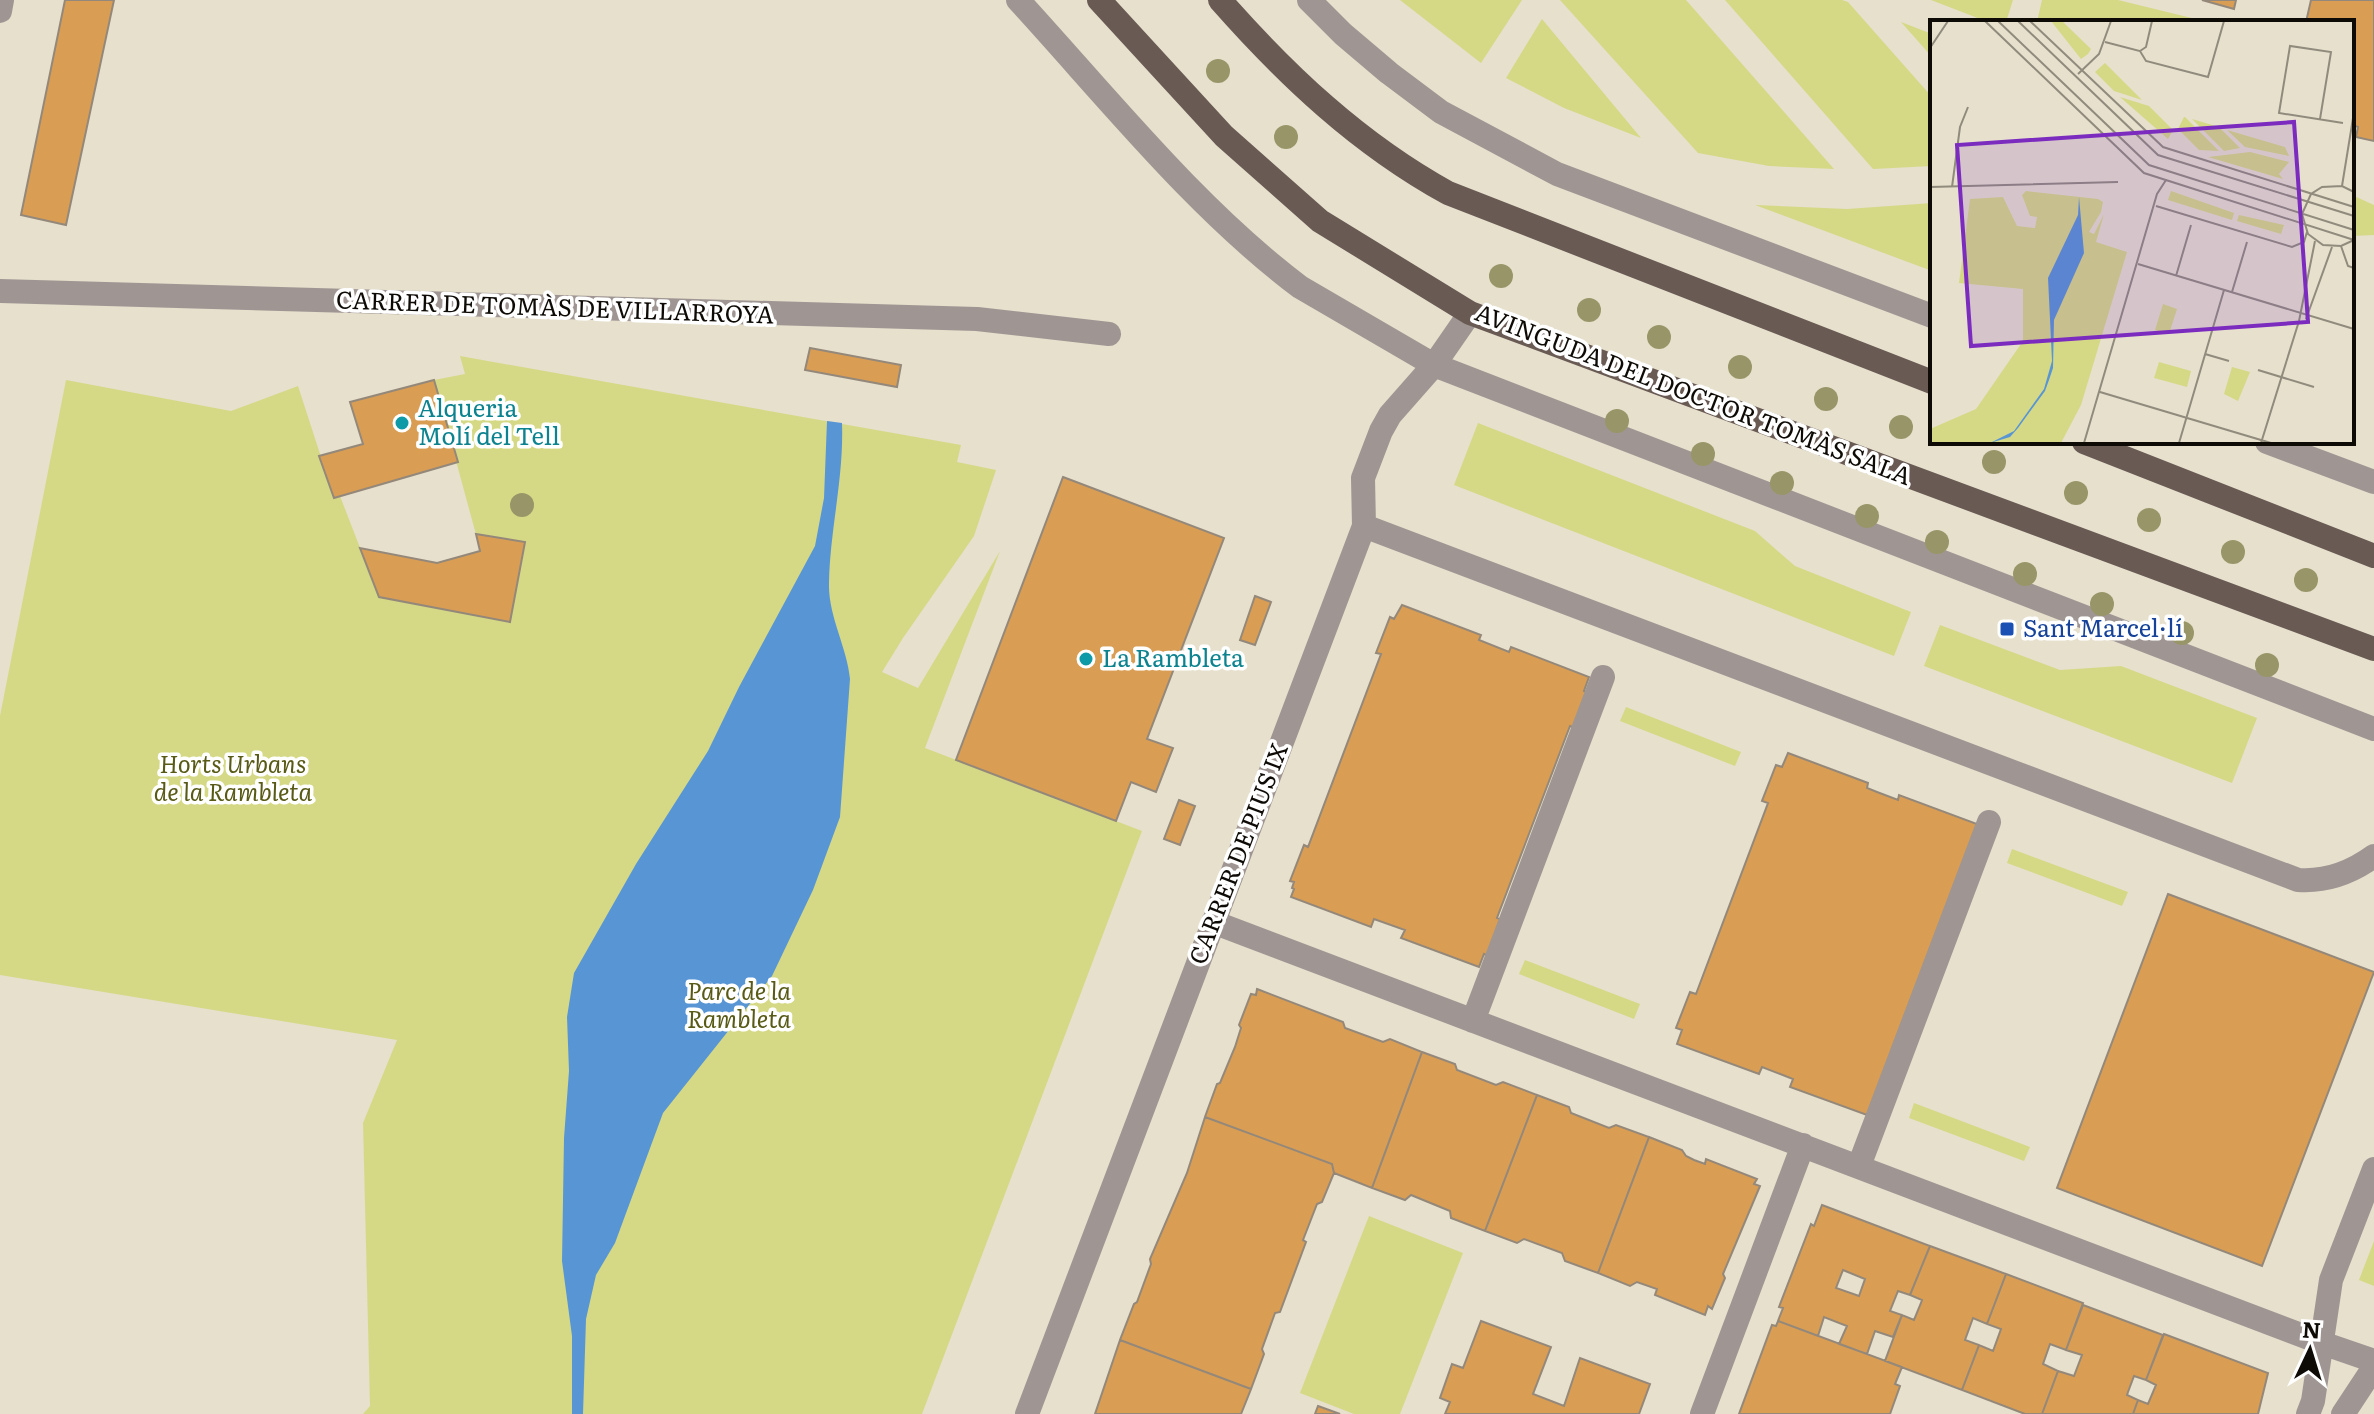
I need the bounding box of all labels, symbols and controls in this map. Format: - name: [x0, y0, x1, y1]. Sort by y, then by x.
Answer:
- inset map: [1930, 20, 2354, 444]
- street label: CARRER DE TOMÀS DE VILLARROYA: [336, 280, 775, 331]
- street label: AVINGUDA DEL DOCTOR TOMÀS SALA: [1471, 293, 1917, 492]
- place label: Alqueria Molí del Tell: [418, 389, 560, 452]
- marker: Alqueria Molí del Tell: [393, 414, 411, 432]
- place label: Sant Marcel·lí: [2023, 609, 2183, 644]
- marker: Sant Marcel·lí: [1998, 620, 2016, 638]
- place label: La Rambleta: [1102, 639, 1244, 674]
- marker: La Rambleta: [1077, 650, 1095, 668]
- street label: CARRER DE PIUS IX: [1178, 738, 1295, 969]
- park label: Horts Urbans de la Rambleta: [154, 745, 313, 808]
- park label: Parc de la Rambleta: [687, 972, 791, 1035]
- north arrow: [2270, 1310, 2350, 1390]
- text: N: [2301, 1311, 2322, 1346]

